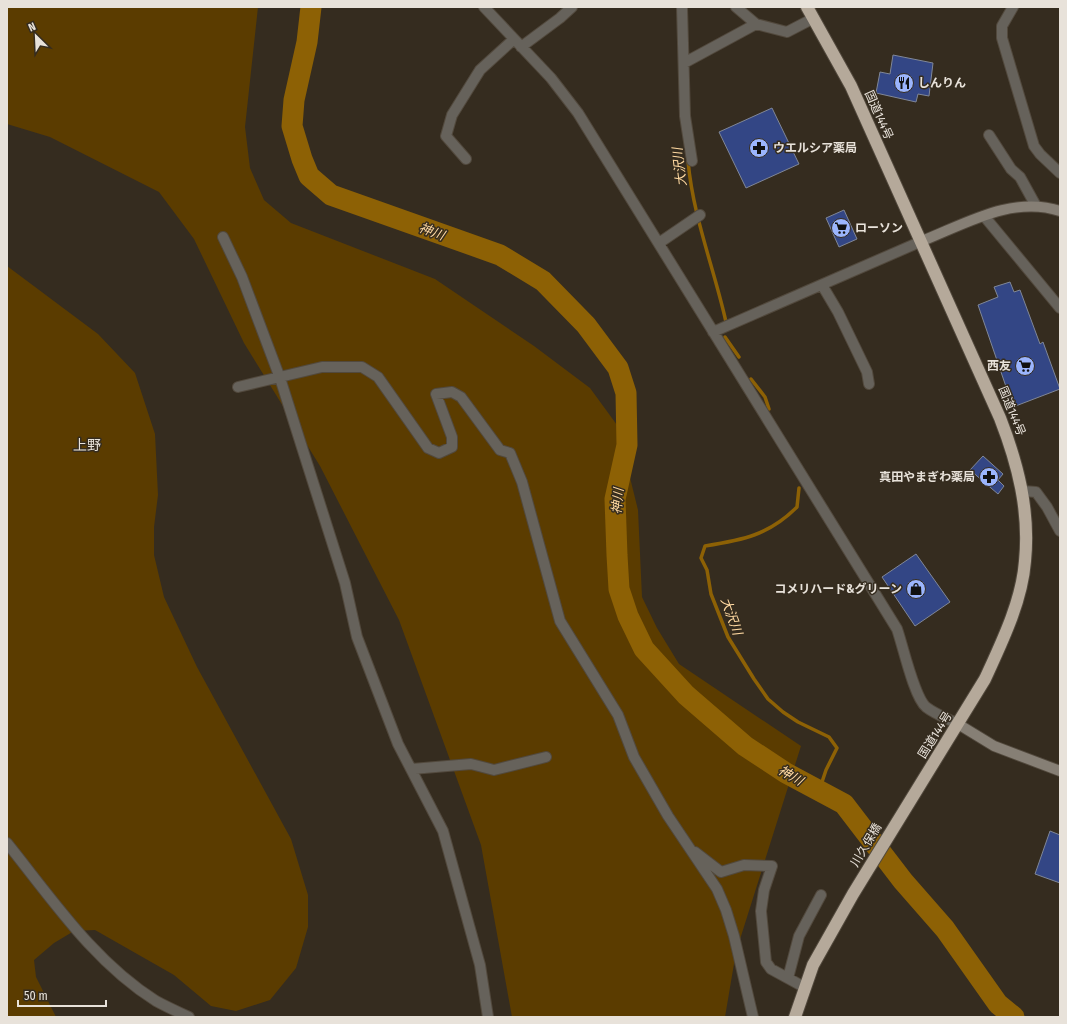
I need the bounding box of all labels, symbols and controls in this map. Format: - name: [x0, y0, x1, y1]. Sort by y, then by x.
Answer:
- north arrow: [16, 16, 56, 56]
- text: N: [26, 20, 38, 35]
- restaurant icon: しんりん: [893, 72, 915, 94]
- place label: しんりん: [918, 76, 966, 90]
- street label: 国道144号: [862, 88, 896, 142]
- pharmacy icon: ウエルシア薬局: [748, 137, 770, 159]
- place label: ウエルシア薬局: [773, 141, 857, 155]
- water label: 大沢川: [669, 145, 689, 187]
- supermarket icon: ローソン: [830, 217, 852, 239]
- water label: 神川: [417, 220, 448, 244]
- place label: ローソン: [855, 221, 903, 235]
- supermarket icon: 西友: [1014, 355, 1036, 377]
- place label: 西友: [987, 359, 1011, 373]
- street label: 国道144号: [996, 384, 1028, 438]
- district label: 上野: [73, 437, 101, 454]
- pharmacy icon: 真田やまぎわ薬局: [978, 466, 1000, 488]
- place label: 真田やまぎわ薬局: [879, 470, 975, 484]
- water label: 神川: [609, 485, 626, 515]
- shop icon: コメリハード&グリーン: [905, 578, 927, 600]
- place label: コメリハード&グリーン: [774, 582, 902, 596]
- water label: 大沢川: [718, 595, 746, 639]
- street label: 国道144号: [915, 709, 955, 761]
- water label: 神川: [776, 762, 807, 789]
- street label: 川久保橋: [848, 821, 884, 869]
- scale bar: [18, 982, 106, 1008]
- text: 50 m: [24, 989, 48, 1003]

